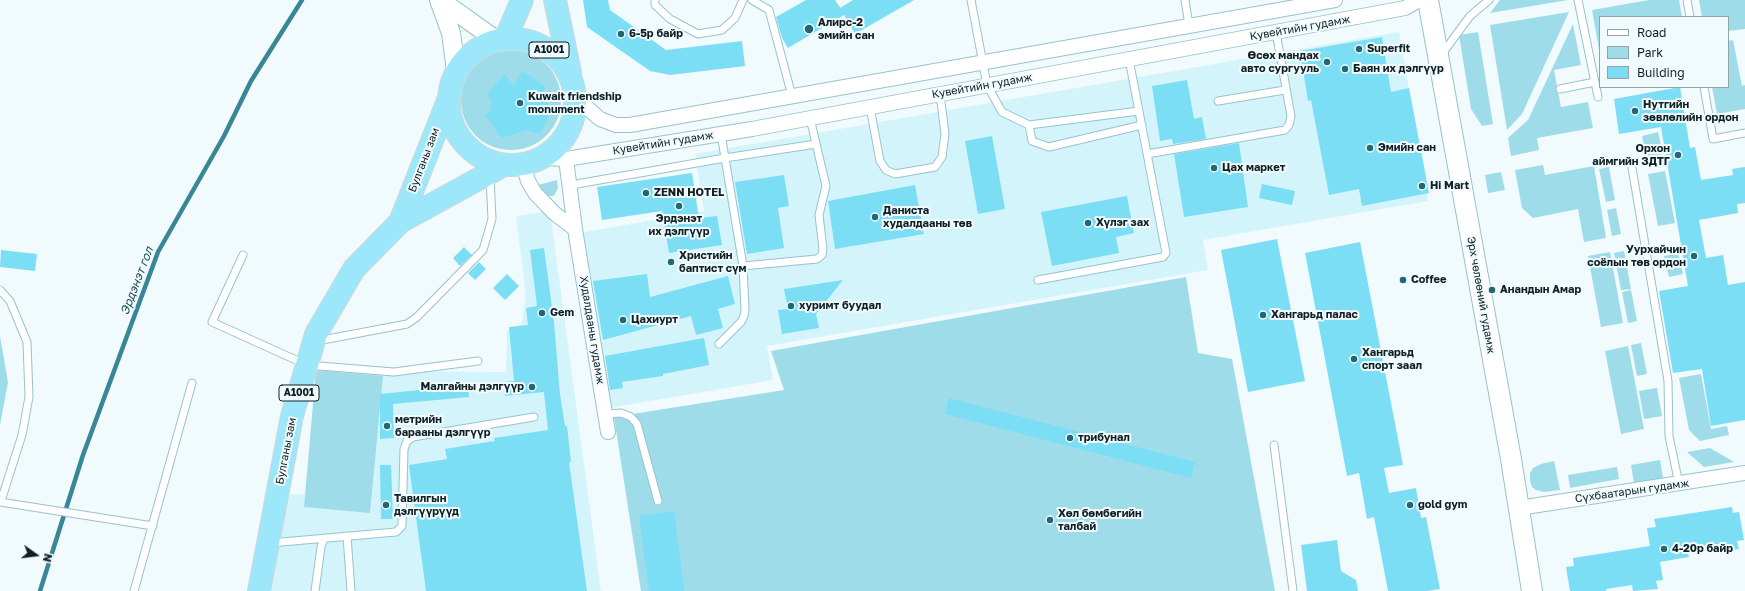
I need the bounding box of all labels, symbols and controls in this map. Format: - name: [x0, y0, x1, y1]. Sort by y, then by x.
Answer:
- street label: Кувейтийн гудамж: [1249, 13, 1351, 43]
- place label: Aлирс-2 эмийн сан: [818, 16, 875, 42]
- legend: [1599, 16, 1729, 88]
- marker: Aлирс-2 эмийн сан: [803, 23, 815, 35]
- text: Road: [1637, 25, 1666, 40]
- place label: 6-5р байр: [629, 27, 683, 41]
- marker: 6-5р байр: [616, 29, 626, 39]
- road number: A1001: [529, 42, 569, 58]
- place label: Superfit: [1367, 42, 1410, 56]
- marker: Superfit: [1354, 44, 1364, 54]
- text: Park: [1637, 45, 1663, 60]
- place label: Өсөх мандах авто сургууль: [1241, 49, 1319, 75]
- marker: Өсөх мандах авто сургууль: [1322, 57, 1332, 67]
- place label: Баян их дэлгүүр: [1353, 62, 1444, 76]
- marker: Баян их дэлгүүр: [1340, 64, 1350, 74]
- text: Building: [1637, 65, 1685, 80]
- street label: Кувейтийн гудамж: [931, 71, 1033, 101]
- place label: Kuwait friendship monument: [528, 90, 622, 116]
- marker: Kuwait friendship monument: [515, 98, 525, 108]
- place label: Нутгийн зөвлөлийн ордон: [1643, 98, 1738, 124]
- marker: Нутгийн зөвлөлийн ордон: [1630, 106, 1640, 116]
- street label: Булганы зам: [406, 126, 442, 194]
- street label: Кувейтийн гудамж: [612, 129, 714, 157]
- place label: Эмийн сан: [1378, 141, 1436, 155]
- place label: Орхон аймгийн ЗДТГ: [1592, 142, 1670, 168]
- marker: Эмийн сан: [1365, 143, 1375, 153]
- marker: Орхон аймгийн ЗДТГ: [1673, 150, 1683, 160]
- place label: Цах маркет: [1222, 161, 1285, 175]
- marker: Цах маркет: [1209, 163, 1219, 173]
- place label: Hi Mart: [1430, 179, 1469, 193]
- marker: Hi Mart: [1417, 181, 1427, 191]
- place label: ZENN HOTEL: [654, 186, 724, 200]
- marker: ZENN HOTEL: [641, 188, 651, 198]
- marker: Эрдэнэт их дэлгүүр: [674, 201, 684, 211]
- place label: Даниста худалдааны төв: [883, 204, 972, 230]
- place label: Эрдэнэт их дэлгүүр: [649, 212, 709, 238]
- marker: Даниста худалдааны төв: [870, 212, 880, 222]
- place label: Хүлэг зах: [1096, 216, 1149, 230]
- marker: Хүлэг зах: [1083, 218, 1093, 228]
- street label: Эрх чөлөөний гудамж: [1464, 235, 1498, 355]
- place label: Уурхайчин соёлын төв ордон: [1587, 243, 1686, 269]
- water label: Эрдэнэт гол: [117, 245, 157, 317]
- place label: Христийн баптист сүм: [679, 249, 747, 275]
- marker: Уурхайчин соёлын төв ордон: [1689, 251, 1699, 261]
- marker: Христийн баптист сүм: [666, 257, 676, 267]
- place label: Coffee: [1411, 273, 1447, 287]
- street label: Худалдааны гудамж: [577, 275, 607, 385]
- marker: Coffee: [1398, 275, 1408, 285]
- place label: Анандын Амар: [1500, 283, 1581, 297]
- marker: Анандын Амар: [1487, 285, 1497, 295]
- place label: хуримт буудал: [799, 299, 881, 313]
- marker: хуримт буудал: [786, 301, 796, 311]
- place label: Gem: [550, 306, 574, 320]
- marker: Gem: [537, 308, 547, 318]
- place label: Хангарьд палас: [1271, 308, 1358, 322]
- marker: Хангарьд палас: [1258, 310, 1268, 320]
- place label: Цахиурт: [631, 313, 678, 327]
- marker: Цахиурт: [618, 315, 628, 325]
- place label: Хангарьд спорт заал: [1362, 346, 1422, 372]
- marker: Хангарьд спорт заал: [1349, 354, 1359, 364]
- place label: Малгайны дэлгүүр: [421, 380, 524, 394]
- marker: Малгайны дэлгүүр: [527, 382, 537, 392]
- road number: A1001: [279, 385, 319, 401]
- place label: метрийн барааны дэлгүүр: [395, 413, 490, 439]
- street label: Булганы зам: [273, 416, 299, 486]
- marker: метрийн барааны дэлгүүр: [382, 421, 392, 431]
- place label: трибунал: [1078, 431, 1130, 445]
- marker: трибунал: [1065, 433, 1075, 443]
- street label: Сүхбаатарын гудамж: [1574, 476, 1690, 506]
- place label: Тавилгын дэлгүүрүүд: [394, 492, 459, 518]
- place label: gold gym: [1418, 498, 1467, 512]
- marker: Тавилгын дэлгүүрүүд: [381, 500, 391, 510]
- marker: gold gym: [1405, 500, 1415, 510]
- place label: Хөл бөмбөгийн талбай: [1058, 507, 1142, 533]
- marker: Хөл бөмбөгийн талбай: [1045, 515, 1055, 525]
- north arrow: [16, 535, 56, 575]
- place label: 4-20р байр: [1672, 542, 1733, 556]
- marker: 4-20р байр: [1659, 544, 1669, 554]
- text: N: [41, 552, 55, 564]

